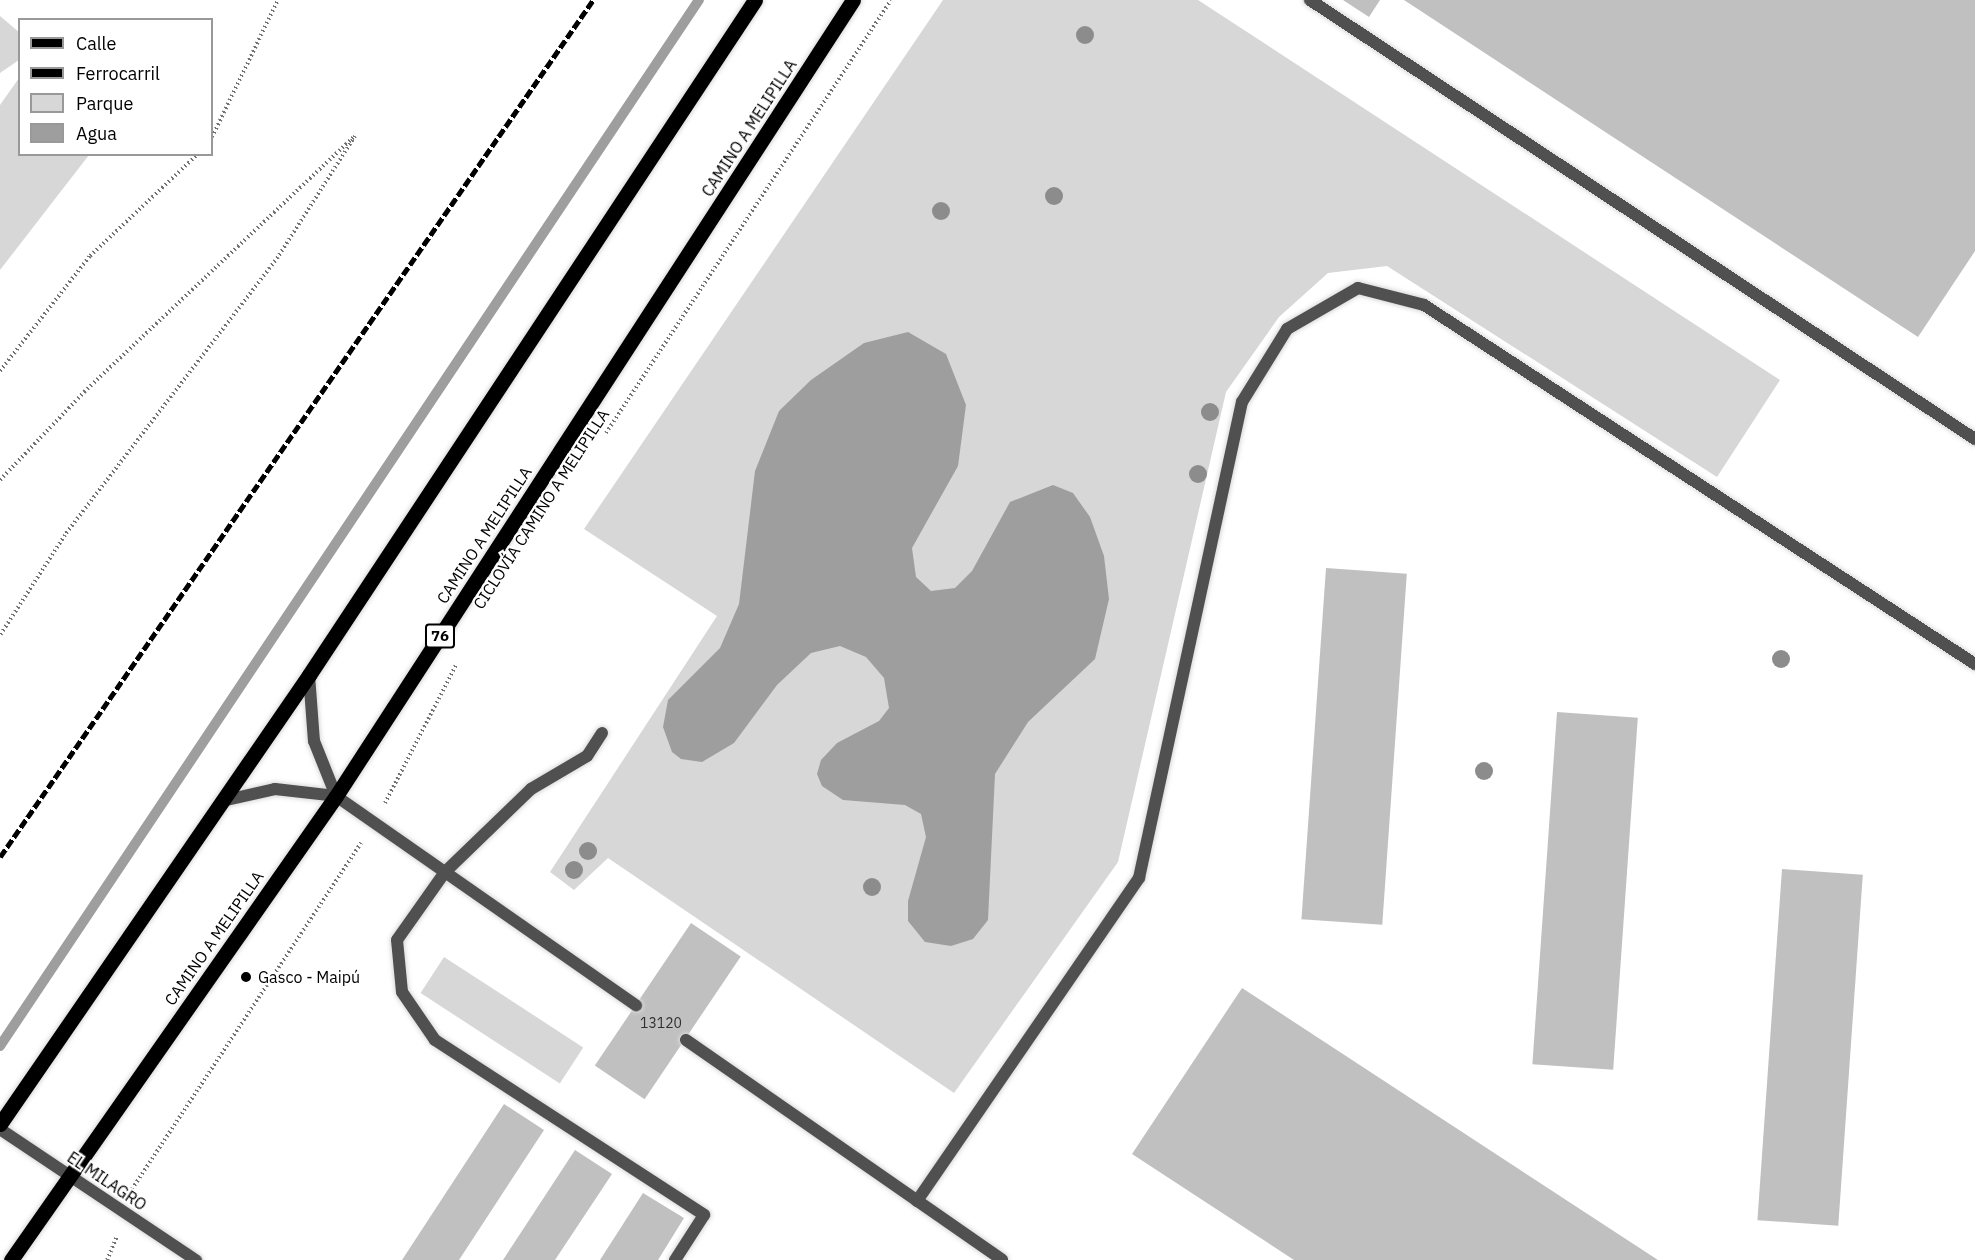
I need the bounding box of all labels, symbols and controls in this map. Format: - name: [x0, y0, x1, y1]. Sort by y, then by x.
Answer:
- legend: [18, 18, 213, 156]
- text: Calle: [76, 32, 116, 55]
- street label: CAMINO A MELIPILLA: [698, 56, 800, 200]
- text: Ferrocarril: [76, 62, 160, 85]
- text: Parque: [76, 92, 133, 115]
- text: Agua: [76, 122, 117, 145]
- street label: CICLOVÍA CAMINO A MELIPILLA: [469, 405, 613, 613]
- street label: CAMINO A MELIPILLA: [433, 463, 535, 607]
- road number: 76: [425, 624, 455, 648]
- street label: CAMINO A MELIPILLA: [160, 867, 268, 1009]
- place label: Gasco - Maipú: [258, 967, 360, 987]
- marker: Gasco - Maipú: [239, 970, 253, 984]
- house number: 13120: [640, 1015, 682, 1031]
- street label: EL MILAGRO: [64, 1147, 150, 1215]

